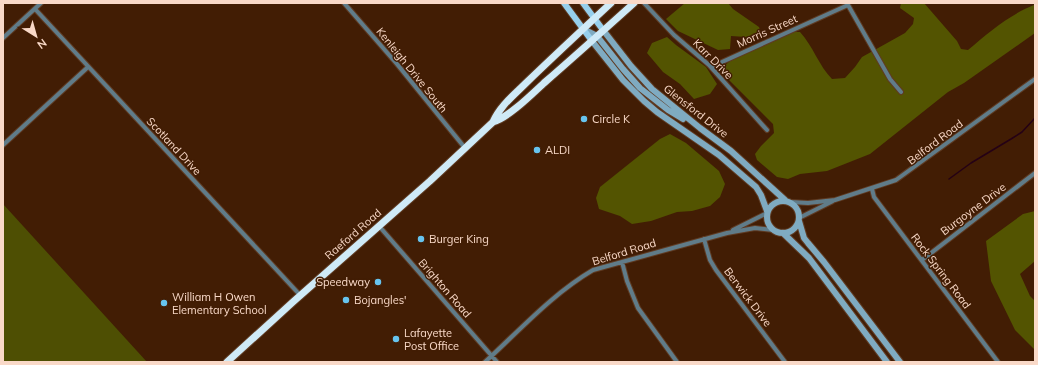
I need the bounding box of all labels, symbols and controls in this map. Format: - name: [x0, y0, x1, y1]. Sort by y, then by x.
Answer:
- street label: Morris Street: [734, 11, 800, 51]
- north arrow: [16, 16, 56, 56]
- street label: Kenleigh Drive South: [373, 25, 451, 115]
- text: N: [34, 36, 50, 52]
- street label: Karr Drive: [690, 36, 736, 82]
- street label: Glensford Drive: [661, 81, 731, 141]
- place label: Circle K: [592, 112, 631, 126]
- street label: Scotland Drive: [144, 114, 204, 178]
- marker: Circle K: [579, 114, 589, 124]
- street label: Belford Road: [904, 116, 966, 168]
- place label: ALDI: [545, 143, 570, 157]
- marker: ALDI: [532, 145, 542, 155]
- street label: Burgoyne Drive: [938, 180, 1008, 238]
- street label: Raeford Road: [322, 206, 384, 262]
- street label: Rock Spring Road: [908, 231, 974, 311]
- place label: Burger King: [429, 232, 489, 246]
- marker: Burger King: [416, 234, 426, 244]
- street label: Belford Road: [590, 236, 658, 268]
- street label: Brighton Road: [416, 256, 474, 320]
- street label: Berwick Drive: [721, 265, 775, 329]
- place label: Speedway: [316, 275, 370, 289]
- marker: Speedway: [373, 277, 383, 287]
- place label: William H Owen Elementary School: [172, 290, 267, 317]
- place label: Bojangles': [354, 293, 407, 307]
- marker: Bojangles': [341, 295, 351, 305]
- marker: William H Owen Elementary School: [159, 298, 169, 308]
- place label: Lafayette Post Office: [404, 326, 459, 353]
- marker: Lafayette Post Office: [391, 334, 401, 344]

